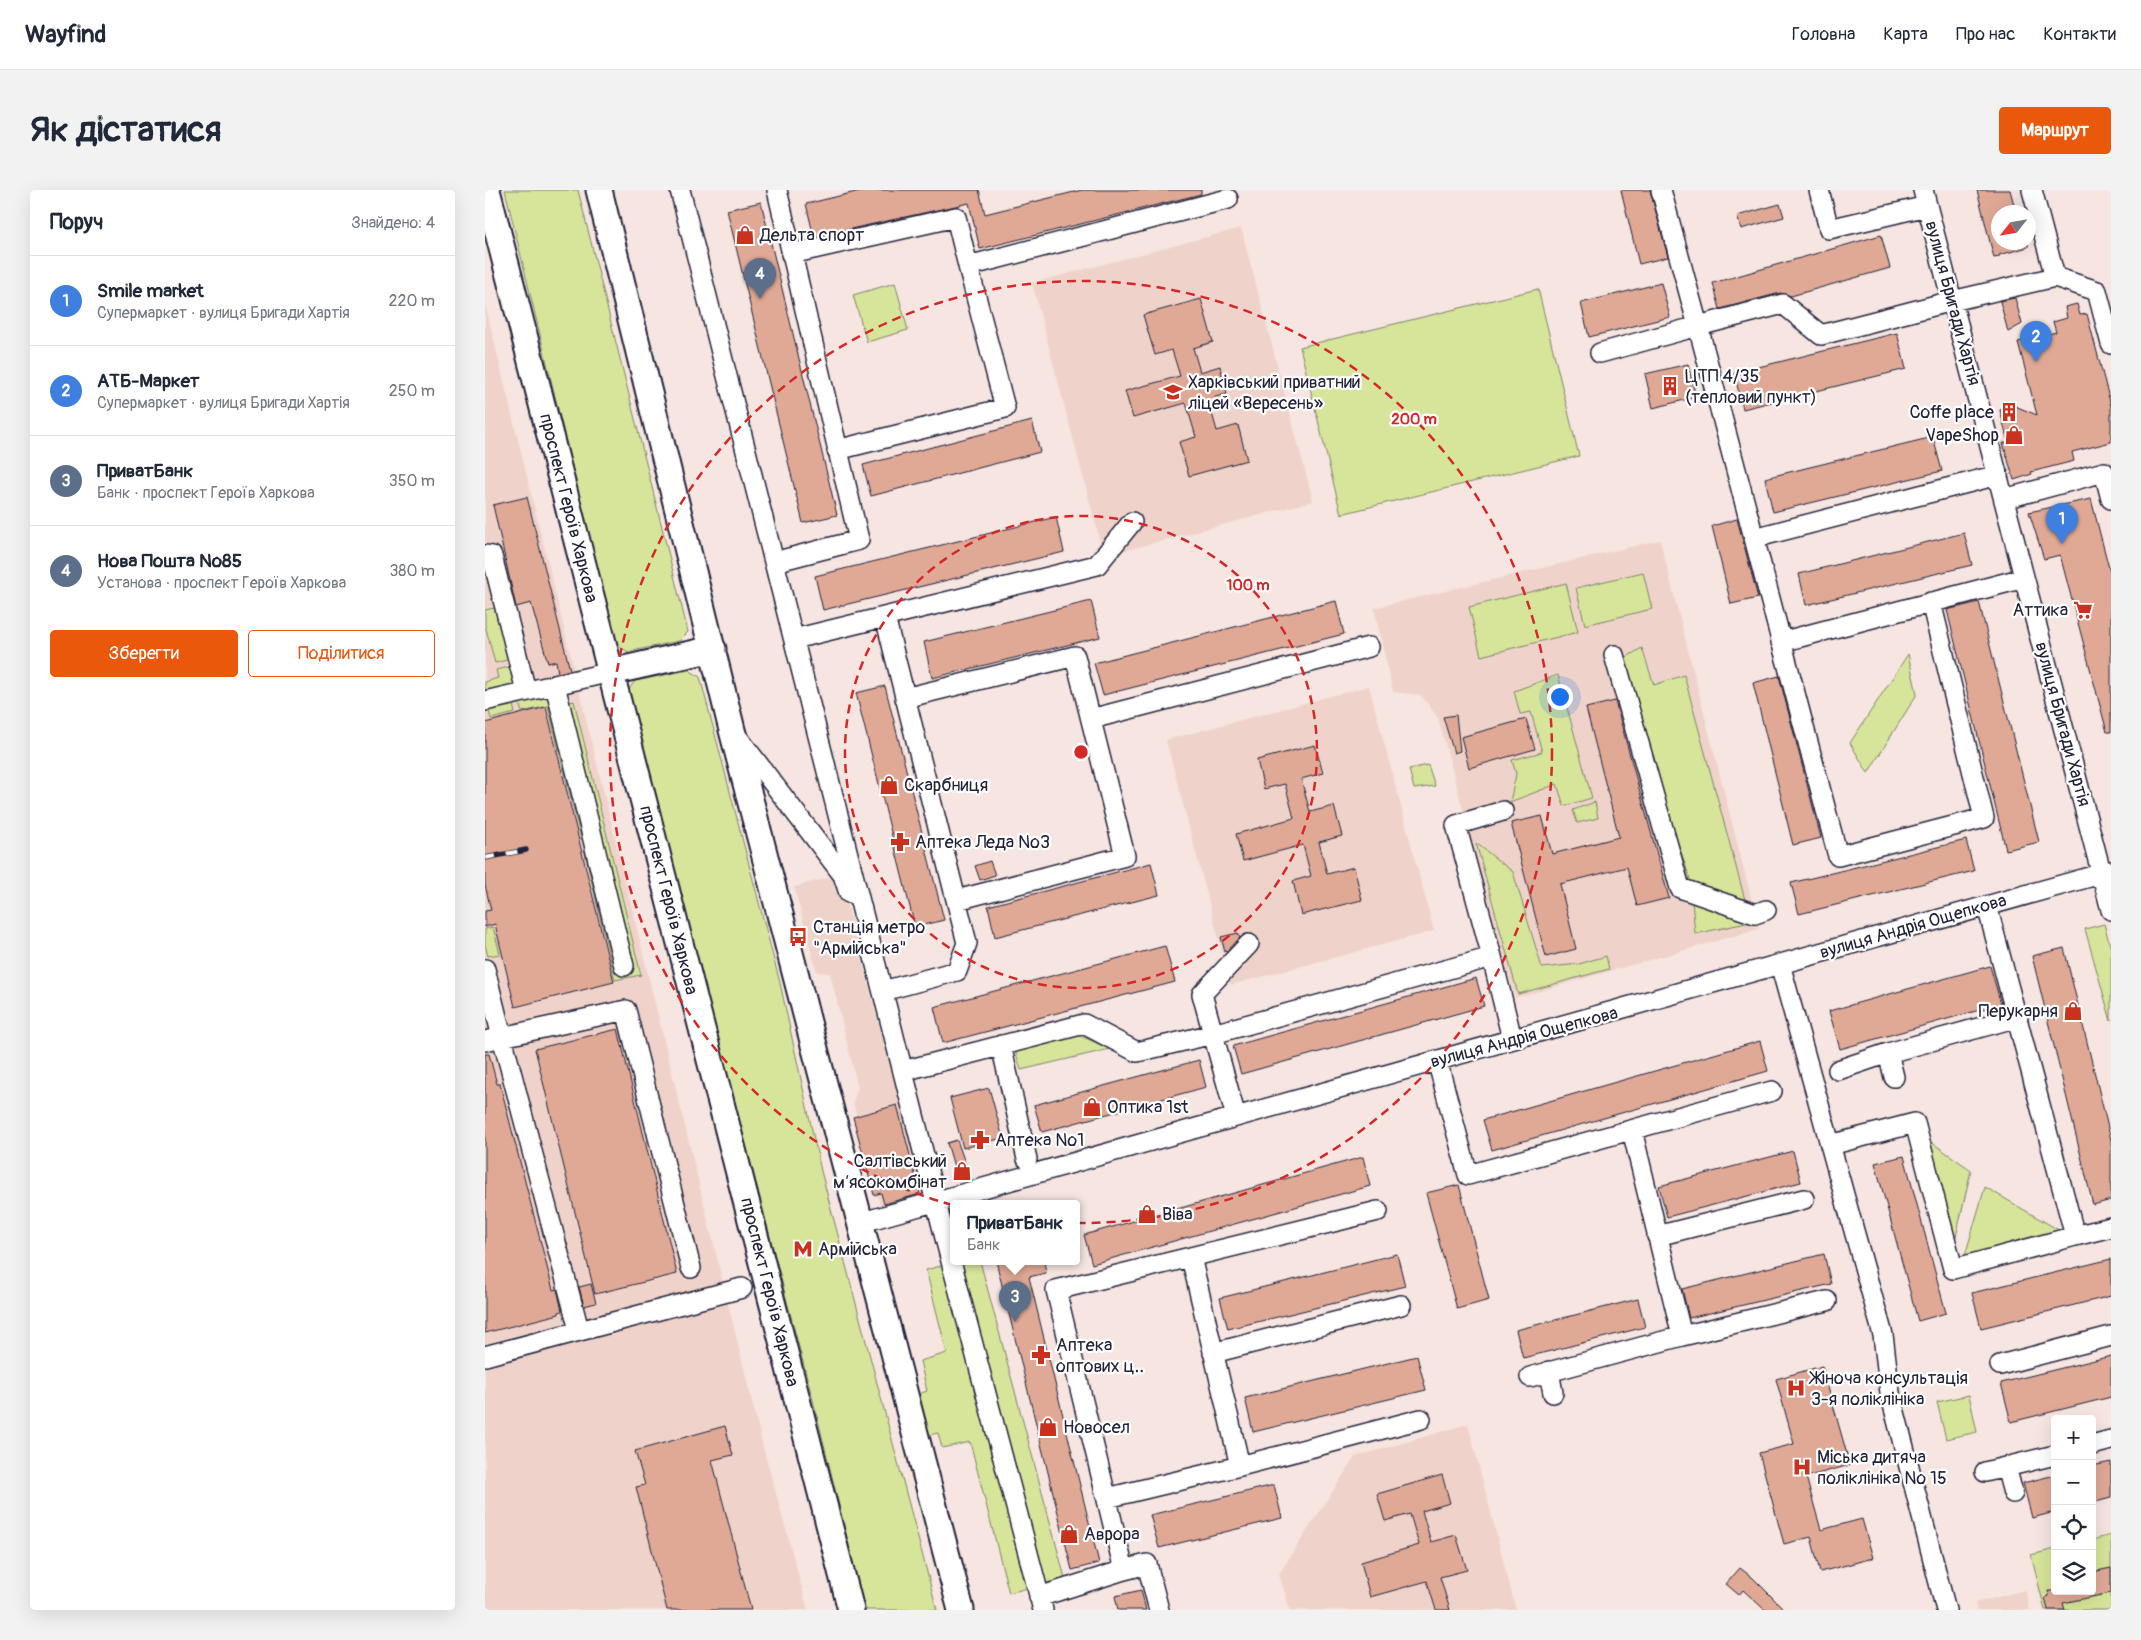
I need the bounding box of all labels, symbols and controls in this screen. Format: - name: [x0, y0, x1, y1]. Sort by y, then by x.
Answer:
- text: Wayfind: [25, 20, 106, 49]
- text: Головна: [1792, 23, 1855, 46]
- text: Карта: [1883, 23, 1928, 46]
- text: Про нас: [1956, 23, 2015, 46]
- text: Контакти: [2043, 23, 2116, 46]
- button: Маршрут: [1999, 107, 2111, 154]
- text: Як дістатися: [30, 108, 221, 152]
- north arrow: [1991, 205, 2036, 250]
- text: Поруч: [50, 209, 103, 236]
- text: Знайдено: 4: [351, 213, 435, 233]
- street label: вулиця Бригади Хартія: [1919, 218, 1986, 388]
- shop icon: Дельта спорт: [734, 224, 756, 246]
- place label: Дельта спорт: [759, 224, 864, 247]
- pin: 4: [744, 258, 776, 299]
- text: Smile market: [97, 279, 204, 303]
- text: 1: [63, 291, 69, 311]
- text: 220 m: [389, 291, 435, 311]
- text: Супермаркет · вулиця Бригади Хартія: [97, 303, 350, 323]
- pin: 2: [2020, 321, 2052, 362]
- place label: ЦТП 4/35 (тепловий пункт): [1685, 365, 1817, 409]
- text: АТБ-Маркет: [97, 369, 200, 393]
- place label: Харківський приватний ліцей «Вересень»: [1188, 371, 1361, 415]
- building icon: ЦТП 4/35 (тепловий пункт): [1659, 375, 1681, 397]
- text: 2: [62, 381, 70, 401]
- text: 250 m: [389, 381, 435, 401]
- school or university icon: Харківський приватний ліцей «Вересень»: [1162, 381, 1184, 403]
- text: Супермаркет · вулиця Бригади Хартія: [97, 393, 350, 413]
- place label: Coffe place: [1910, 401, 1994, 424]
- building icon: Coffe place: [1998, 401, 2020, 423]
- text: 200 m: [1391, 410, 1437, 429]
- street label: проспект Героїв Харкова: [534, 411, 603, 605]
- place label: VapeShop: [1925, 424, 1999, 447]
- shop icon: VapeShop: [2003, 424, 2025, 446]
- text: ПриватБанк: [97, 459, 193, 483]
- text: 3: [62, 471, 70, 491]
- text: 350 m: [389, 471, 435, 491]
- text: Банк · проспект Героїв Харкова: [97, 483, 315, 503]
- pin: 1: [2046, 503, 2078, 544]
- text: Нова Пошта №85: [97, 549, 242, 573]
- text: 4: [61, 561, 71, 581]
- text: 380 m: [389, 561, 435, 581]
- text: Установа · проспект Героїв Харкова: [97, 573, 346, 593]
- text: 100 m: [1227, 576, 1269, 595]
- place label: Аттика: [2013, 599, 2068, 622]
- supermarket icon: Аттика: [2072, 599, 2094, 621]
- button: Зберегти: [50, 630, 238, 677]
- button: Поділитися: [248, 630, 435, 677]
- street label: вулиця Бригади Хартія: [2029, 639, 2096, 809]
- your location: [1547, 684, 1573, 710]
- centre of rings: [1072, 743, 1090, 761]
- shop icon: Скарбниця: [878, 774, 900, 796]
- place label: Скарбниця: [904, 774, 988, 797]
- street label: проспект Героїв Харкова: [634, 803, 703, 997]
- pharmacy icon: Аптека Леда №3: [889, 831, 911, 853]
- place label: Аптека Леда №3: [915, 831, 1050, 854]
- street label: вулиця Андрія Ощепкова: [1817, 889, 2009, 964]
- place label: Станція метро "Армійська": [813, 916, 926, 960]
- bus stop icon: Станція метро "Армійська": [787, 926, 809, 948]
- place label: Перукарня: [1979, 1000, 2058, 1023]
- shop icon: Перукарня: [2062, 1000, 2084, 1022]
- street label: вулиця Андрія Ощепкова: [1428, 1001, 1621, 1074]
- shop icon: Оптика 1st: [1081, 1096, 1103, 1118]
- place label: Оптика 1st: [1107, 1096, 1189, 1119]
- pharmacy icon: Аптека №1: [969, 1129, 991, 1151]
- place label: Аптека №1: [995, 1129, 1084, 1152]
- place label: Салтівський мʼясокомбінат: [833, 1150, 947, 1194]
- shop icon: Салтівський мʼясокомбінат: [951, 1160, 973, 1182]
- street label: проспект Героїв Харкова: [735, 1195, 804, 1389]
- popup: [950, 1200, 1080, 1265]
- shop icon: Віва: [1136, 1203, 1158, 1225]
- place label: Віва: [1162, 1203, 1193, 1226]
- text: ПриватБанк: [967, 1211, 1063, 1235]
- text: Банк: [967, 1235, 1000, 1255]
- metro station icon: Армійська: [792, 1238, 814, 1260]
- place label: Армійська: [818, 1238, 897, 1261]
- pin: 3: [999, 1281, 1031, 1322]
- place label: Аптека оптових ц‥: [1056, 1334, 1144, 1378]
- pharmacy icon: Аптека оптових ц‥: [1030, 1344, 1052, 1366]
- place label: Жіноча консультація 3-я поліклініка: [1808, 1367, 1968, 1411]
- hospital icon: Жіноча консультація 3-я поліклініка: [1785, 1377, 1807, 1399]
- map controls: [2051, 1415, 2096, 1595]
- button: +: [2051, 1415, 2096, 1460]
- shop icon: Новосел: [1037, 1416, 1059, 1438]
- place label: Новосел: [1063, 1416, 1130, 1439]
- place label: Міська дитяча поліклініка № 15: [1817, 1446, 1947, 1490]
- hospital icon: Міська дитяча поліклініка № 15: [1791, 1456, 1813, 1478]
- button: −: [2051, 1460, 2096, 1505]
- button: locate: [2051, 1505, 2096, 1550]
- shop icon: Аврора: [1058, 1523, 1080, 1545]
- place label: Аврора: [1084, 1523, 1140, 1546]
- button: layers: [2051, 1550, 2096, 1595]

